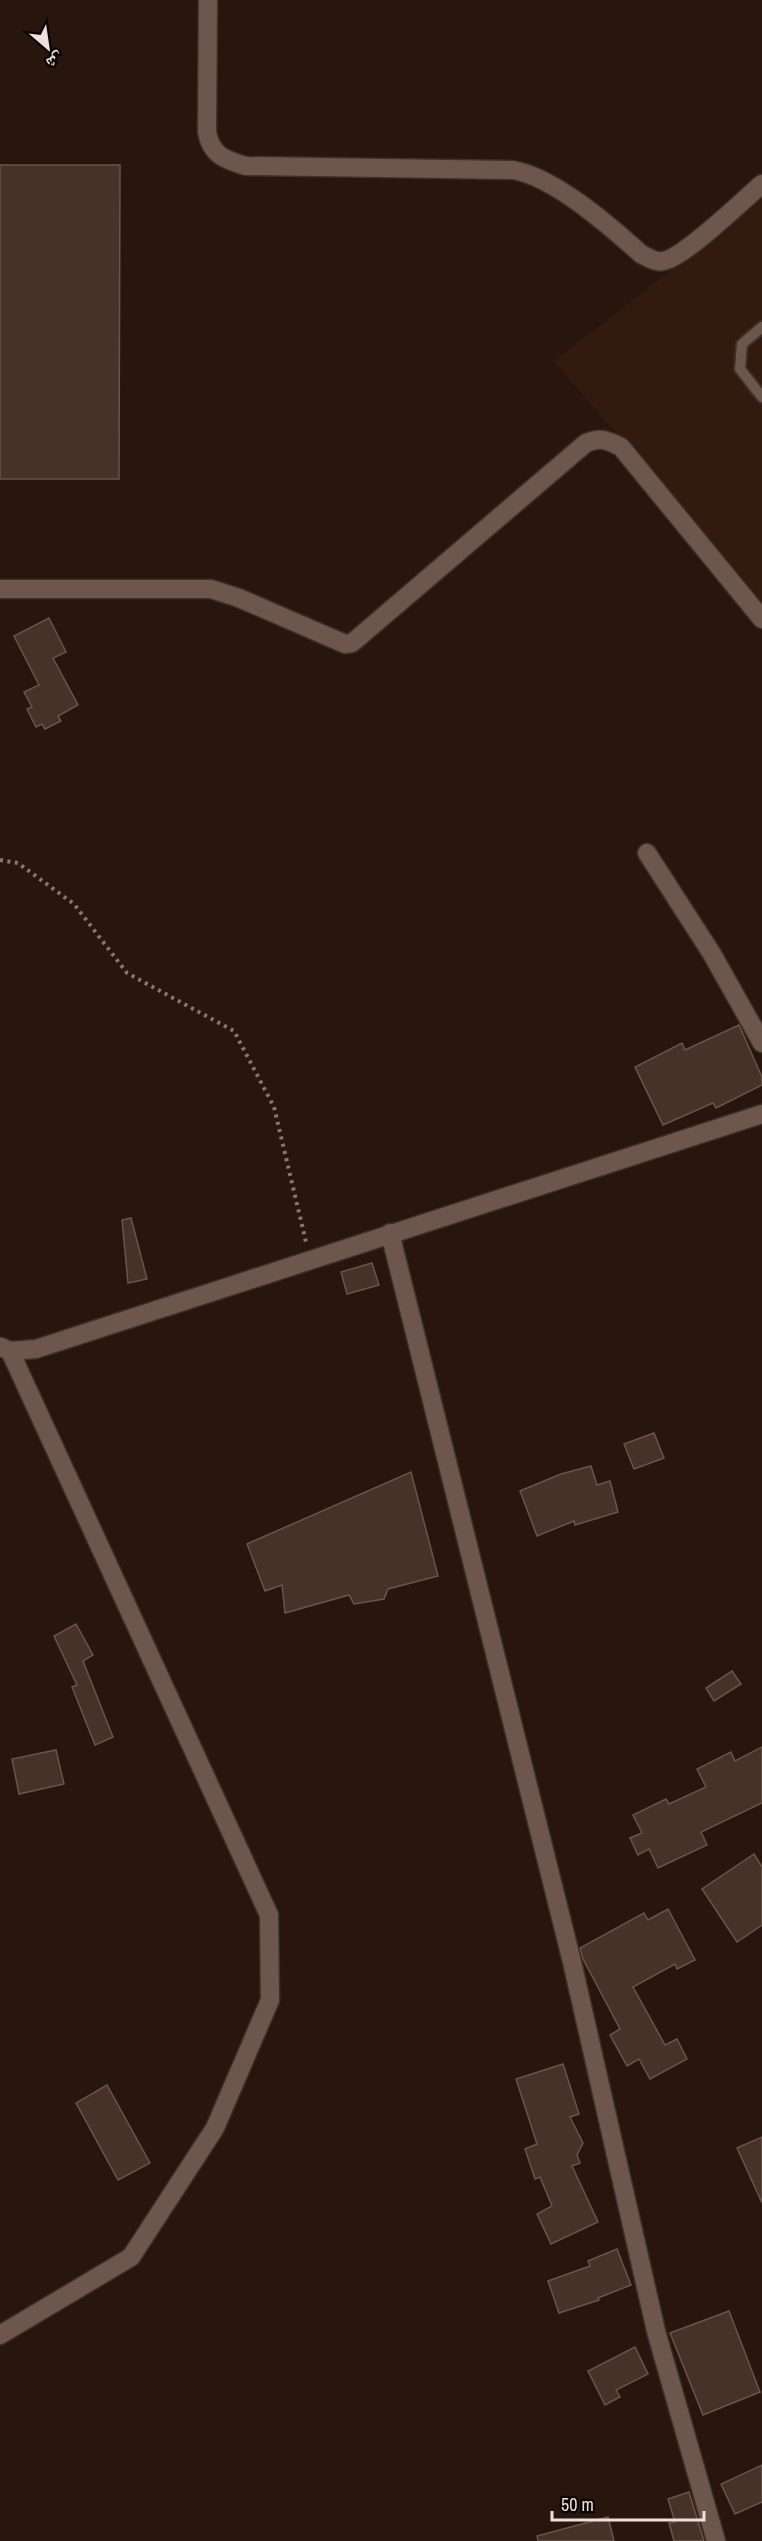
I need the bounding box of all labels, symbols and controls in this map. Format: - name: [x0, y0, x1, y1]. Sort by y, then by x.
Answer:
- north arrow: [18, 18, 78, 78]
- text: ش: [42, 47, 68, 75]
- scale bar: [552, 2484, 704, 2522]
- text: 50 m: [561, 2492, 594, 2517]

